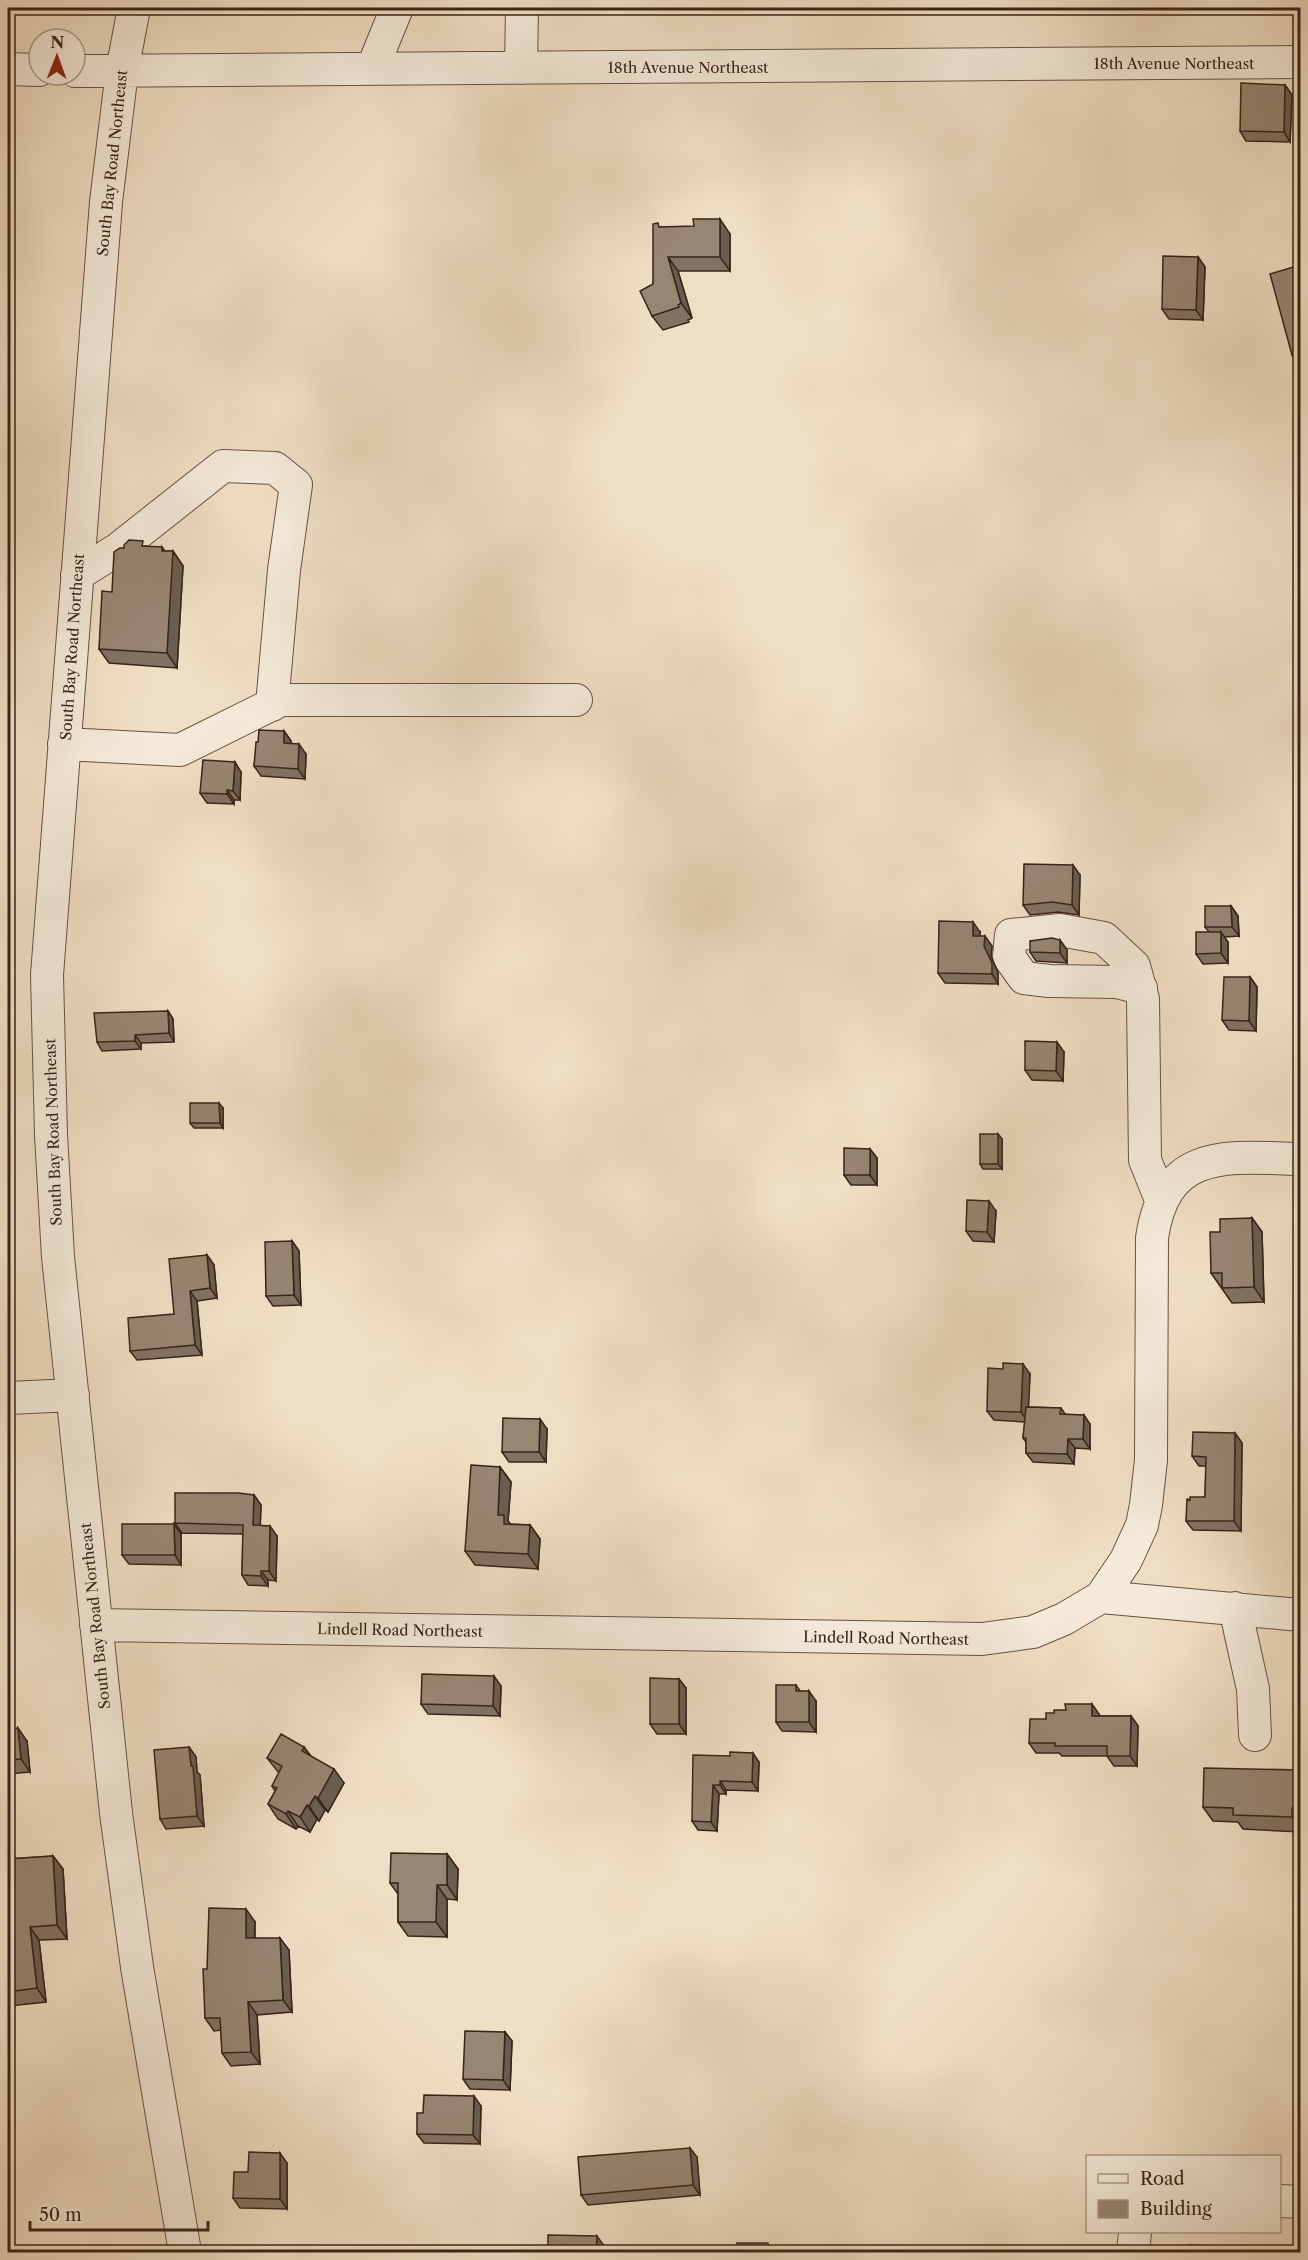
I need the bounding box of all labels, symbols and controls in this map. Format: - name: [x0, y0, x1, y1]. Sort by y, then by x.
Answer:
- north arrow: [27, 27, 87, 87]
- text: N: [50, 32, 64, 52]
- street label: 18th Avenue Northeast: [1094, 54, 1255, 73]
- street label: 18th Avenue Northeast: [608, 58, 769, 77]
- street label: South Bay Road Northeast: [93, 68, 131, 257]
- street label: South Bay Road Northeast: [56, 552, 88, 741]
- street label: South Bay Road Northeast: [40, 1037, 66, 1226]
- street label: South Bay Road Northeast: [76, 1521, 114, 1710]
- street label: Lindell Road Northeast: [317, 1619, 484, 1641]
- street label: Lindell Road Northeast: [803, 1627, 970, 1649]
- legend: [1086, 2155, 1281, 2233]
- text: Road: [1140, 2168, 1185, 2190]
- scale bar: [30, 2194, 208, 2232]
- text: Building: [1140, 2198, 1212, 2220]
- text: 50 m: [39, 2204, 82, 2226]

